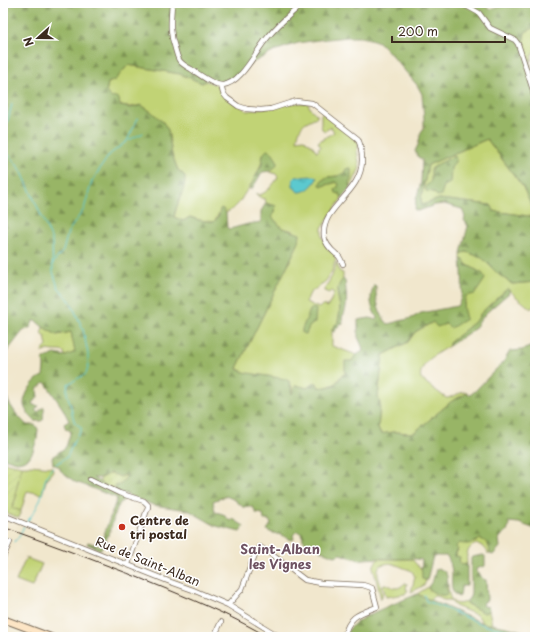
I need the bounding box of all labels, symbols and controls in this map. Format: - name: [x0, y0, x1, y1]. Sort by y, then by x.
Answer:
- north arrow: [18, 18, 58, 58]
- scale bar: [392, 18, 505, 44]
- text: 200 m: [398, 22, 438, 40]
- text: N: [19, 34, 38, 49]
- place label: Centre de tri postal: [130, 511, 189, 543]
- marker: Centre de tri postal: [117, 522, 127, 532]
- street label: Rue de Saint-Alban: [93, 532, 203, 590]
- district label: Saint-Alban les Vignes: [240, 539, 320, 573]

